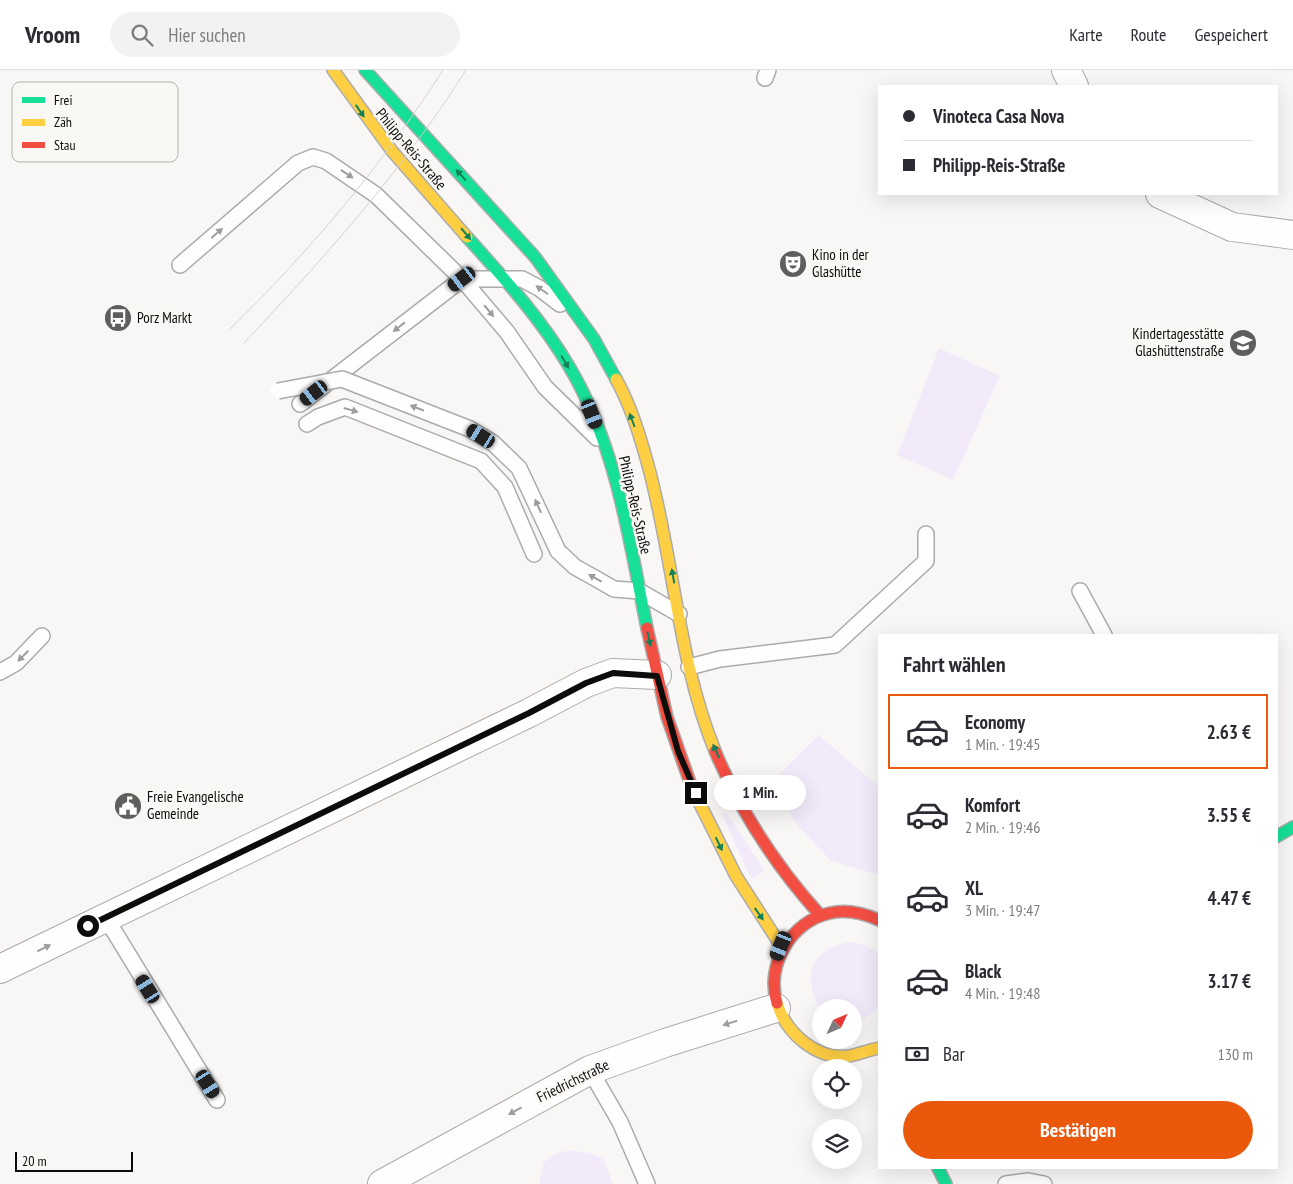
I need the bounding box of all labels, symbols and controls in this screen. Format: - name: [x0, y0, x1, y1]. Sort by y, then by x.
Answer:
- search box: [110, 12, 460, 57]
- text: Vroom: [25, 19, 80, 50]
- icon: search: [128, 21, 156, 49]
- text: Hier suchen: [168, 23, 246, 47]
- text: Karte: [1069, 23, 1103, 46]
- text: Route: [1131, 23, 1166, 46]
- text: Gespeichert: [1194, 23, 1268, 46]
- legend: [12, 82, 178, 162]
- text: Frei: [54, 91, 72, 109]
- one-way arrow: [355, 104, 365, 118]
- street label: Philipp-Reis-Straße: [372, 104, 451, 193]
- text: Vinoteca Casa Nova: [933, 104, 1064, 128]
- text: Zäh: [54, 113, 72, 131]
- text: Stau: [54, 136, 76, 154]
- text: Philipp-Reis-Straße: [933, 153, 1066, 177]
- one-way arrow: [455, 169, 467, 181]
- one-way arrow: [341, 170, 354, 179]
- one-way arrow: [460, 227, 471, 240]
- one-way arrow: [210, 228, 223, 239]
- place label: Kino in der Glashütte: [812, 245, 870, 281]
- theatre icon: Kino in der Glashütte: [778, 249, 808, 279]
- car: [445, 264, 478, 294]
- one-way arrow: [535, 285, 549, 295]
- bus stop icon: Porz Markt: [103, 303, 133, 333]
- one-way arrow: [483, 305, 494, 317]
- place label: Porz Markt: [137, 308, 192, 327]
- one-way arrow: [393, 321, 406, 332]
- place label: Kindertagesstätte Glashüttenstraße: [1132, 324, 1224, 360]
- school or university icon: Kindertagesstätte Glashüttenstraße: [1228, 328, 1258, 358]
- one-way arrow: [561, 355, 570, 369]
- car: [297, 378, 330, 408]
- car: [579, 397, 604, 431]
- one-way arrow: [409, 404, 424, 412]
- one-way arrow: [344, 407, 359, 415]
- one-way arrow: [628, 412, 635, 427]
- car: [464, 422, 497, 450]
- street label: Philipp-Reis-Straße: [615, 454, 656, 556]
- one-way arrow: [534, 499, 542, 513]
- one-way arrow: [668, 568, 676, 584]
- one-way arrow: [588, 574, 601, 583]
- one-way arrow: [645, 631, 653, 647]
- one-way arrow: [17, 650, 29, 662]
- text: Fahrt wählen: [903, 650, 1006, 678]
- icon: car: [905, 709, 950, 754]
- text: Economy: [965, 710, 1025, 734]
- text: 2.63 €: [1207, 720, 1251, 744]
- text: 1 Min. · 19:45: [965, 734, 1040, 754]
- one-way arrow: [712, 744, 720, 758]
- callout: 1 Min.: [714, 776, 806, 810]
- route end: [685, 782, 707, 804]
- text: 1 Min.: [742, 782, 778, 802]
- place label: Freie Evangelische Gemeinde: [147, 787, 244, 823]
- public building icon: Freie Evangelische Gemeinde: [113, 791, 143, 821]
- icon: car: [905, 792, 950, 837]
- text: Komfort: [965, 793, 1020, 817]
- text: 3.55 €: [1207, 803, 1251, 827]
- text: 2 Min. · 19:46: [965, 817, 1040, 837]
- one-way arrow: [716, 837, 724, 851]
- icon: car: [905, 875, 950, 920]
- text: XL: [965, 876, 983, 900]
- text: 4.47 €: [1208, 886, 1251, 910]
- text: 3 Min. · 19:47: [965, 900, 1040, 920]
- one-way arrow: [754, 907, 764, 921]
- route start: [77, 915, 99, 937]
- car: [768, 929, 793, 963]
- one-way arrow: [37, 944, 51, 952]
- icon: car: [905, 958, 950, 1003]
- text: Black: [965, 959, 1001, 983]
- text: 3.17 €: [1208, 969, 1251, 993]
- car: [133, 972, 162, 1006]
- text: 4 Min. · 19:48: [965, 983, 1040, 1003]
- north arrow: [812, 999, 862, 1049]
- map controls: [812, 999, 862, 1169]
- one-way arrow: [722, 1019, 737, 1027]
- icon: cash: [903, 1040, 931, 1068]
- text: Bar: [943, 1042, 965, 1066]
- text: 130 m: [1218, 1044, 1253, 1064]
- street label: Friedrichstraße: [533, 1055, 612, 1106]
- button: locate: [812, 1059, 862, 1109]
- car: [193, 1067, 222, 1101]
- button: Bestätigen: [903, 1101, 1253, 1159]
- one-way arrow: [509, 1106, 522, 1115]
- button: layers: [812, 1119, 862, 1169]
- scale bar: [15, 1149, 132, 1172]
- text: 20 m: [22, 1152, 47, 1170]

